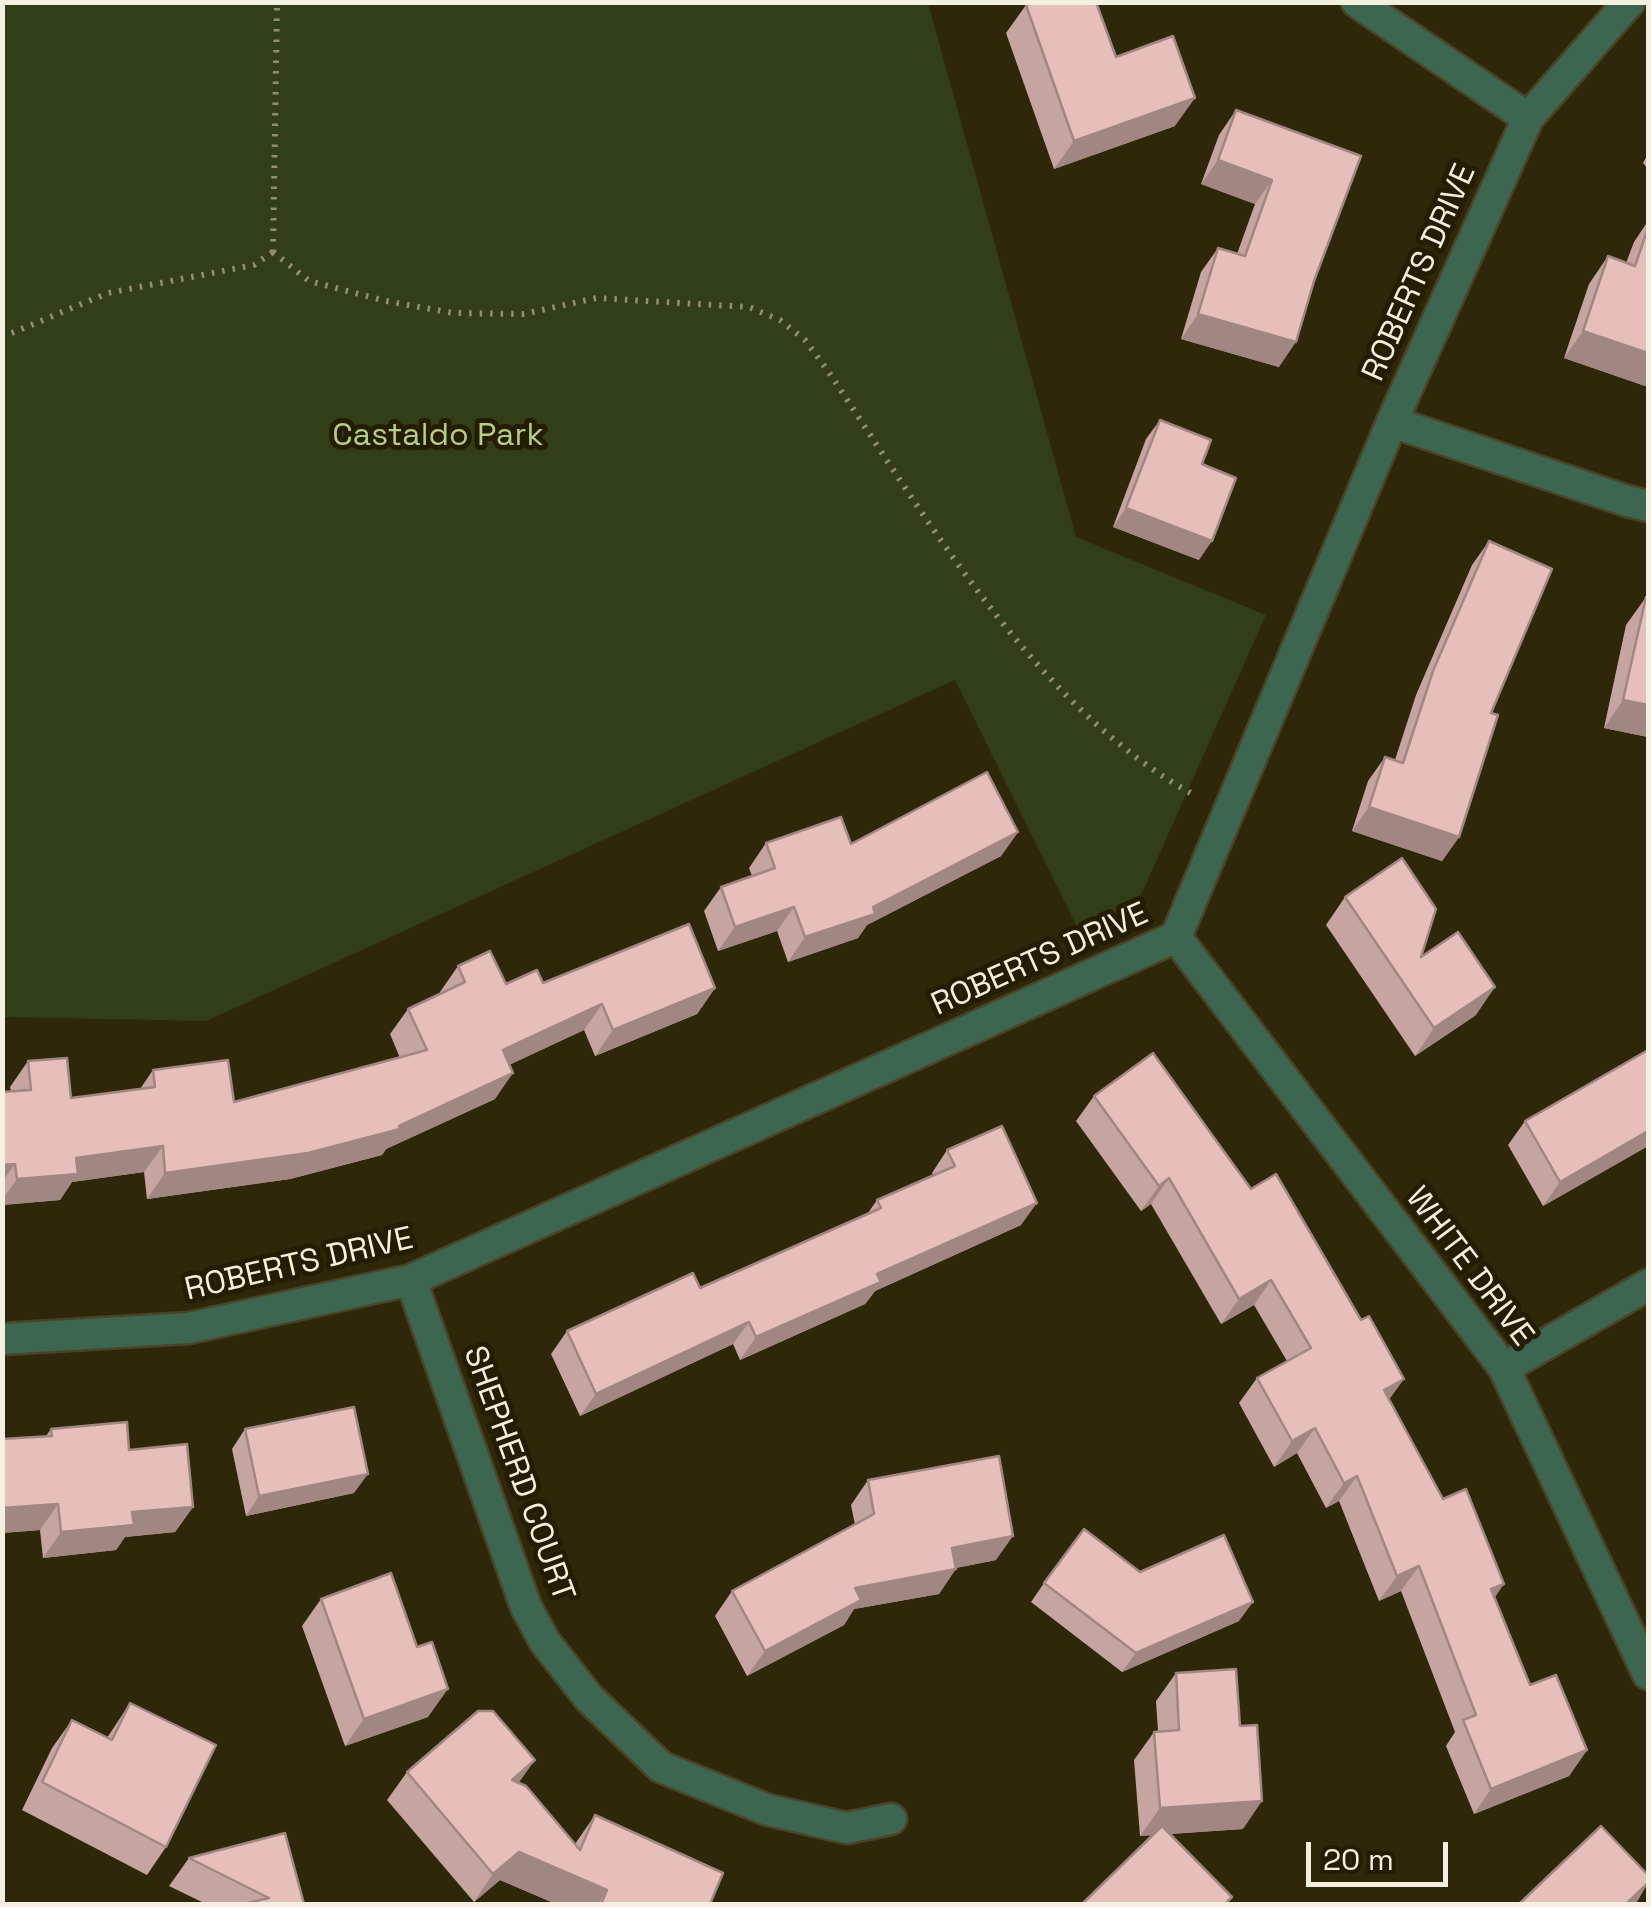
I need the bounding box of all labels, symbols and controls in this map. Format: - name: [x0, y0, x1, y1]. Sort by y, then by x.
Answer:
- street label: ROBERTS DRIVE: [1355, 159, 1485, 387]
- park label: Castaldo Park: [332, 417, 544, 455]
- street label: ROBERTS DRIVE: [926, 895, 1154, 1025]
- street label: WHITE DRIVE: [1397, 1180, 1541, 1354]
- street label: ROBERTS DRIVE: [181, 1220, 417, 1310]
- street label: SHEPHERD COURT: [454, 1341, 582, 1607]
- scale bar: [1311, 1822, 1454, 1884]
- text: 20 m: [1323, 1840, 1394, 1879]

